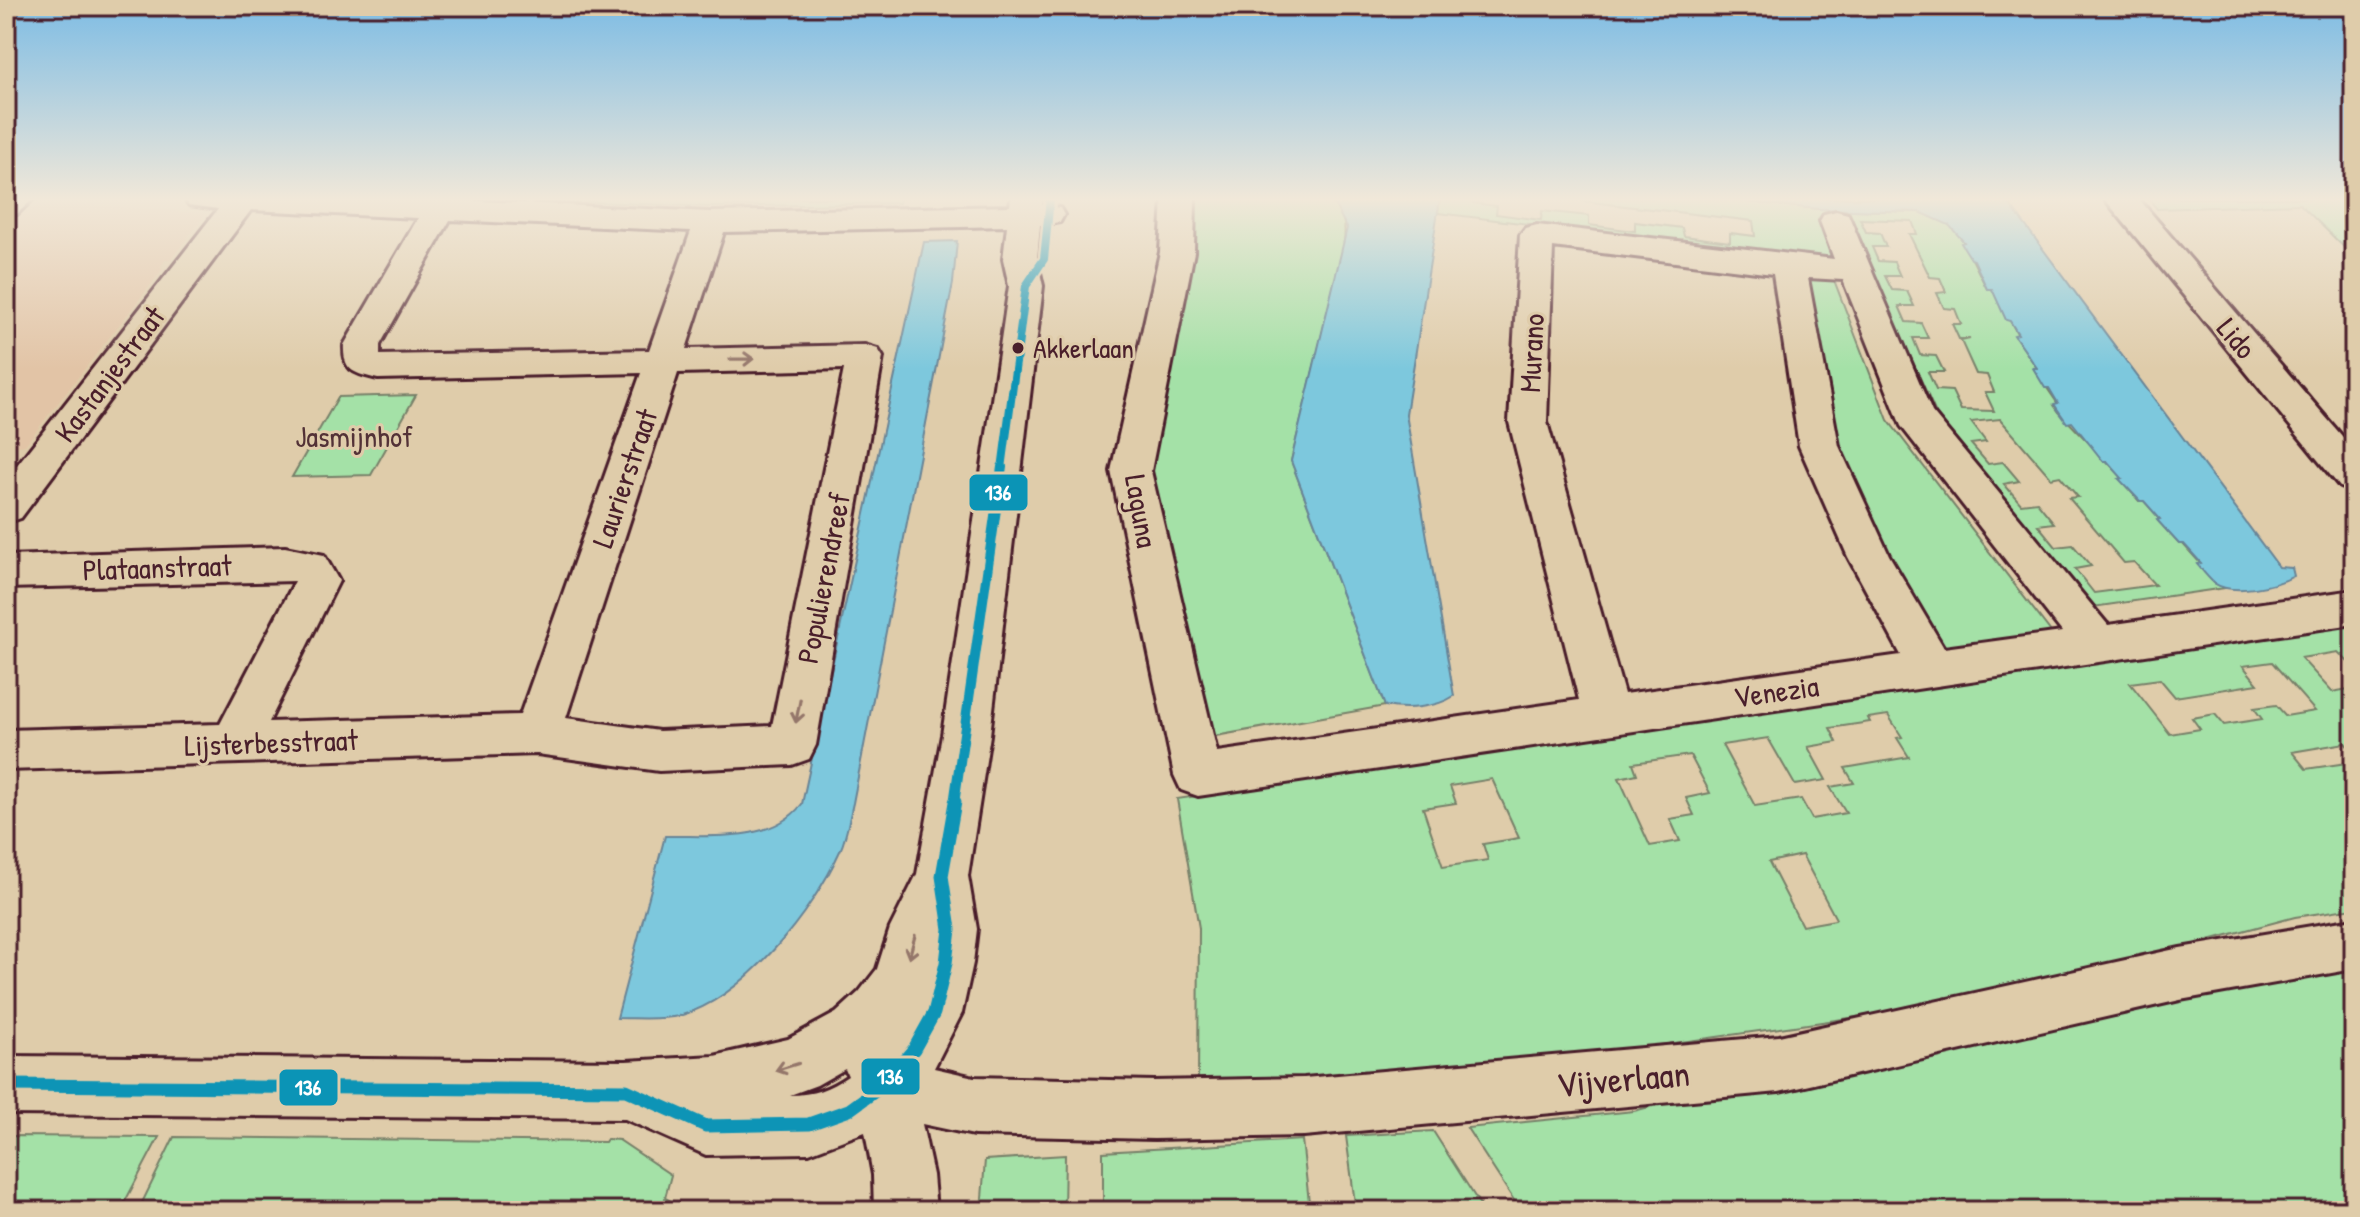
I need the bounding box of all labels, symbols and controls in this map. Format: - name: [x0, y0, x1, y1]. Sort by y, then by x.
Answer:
- street label: Kastanjestraat: [45, 297, 174, 450]
- street label: Lido: [2208, 309, 2266, 367]
- street label: Murano: [1509, 313, 1553, 393]
- place label: Akkerlaan: [1033, 329, 1134, 367]
- marker: Akkerlaan: [1010, 340, 1026, 356]
- one-way arrow: [728, 351, 755, 366]
- street label: Laurierstraat: [582, 403, 667, 553]
- park label: Jasmijnhof: [295, 416, 413, 456]
- street label: Laguna: [1116, 471, 1168, 551]
- line badge: 136: [968, 473, 1029, 512]
- text: 136: [985, 477, 1012, 507]
- street label: Populierendreef: [787, 489, 859, 667]
- street label: Plataanstraat: [82, 544, 233, 590]
- street label: Venezia: [1731, 665, 1821, 717]
- one-way arrow: [790, 698, 805, 724]
- street label: Lijsterbesstraat: [184, 719, 359, 765]
- one-way arrow: [903, 934, 918, 960]
- street label: Vijverlaan: [1554, 1048, 1692, 1108]
- line badge: 136: [860, 1057, 921, 1096]
- one-way arrow: [775, 1060, 801, 1075]
- text: 136: [877, 1061, 904, 1091]
- line badge: 136: [278, 1068, 339, 1107]
- text: 136: [295, 1072, 322, 1102]

